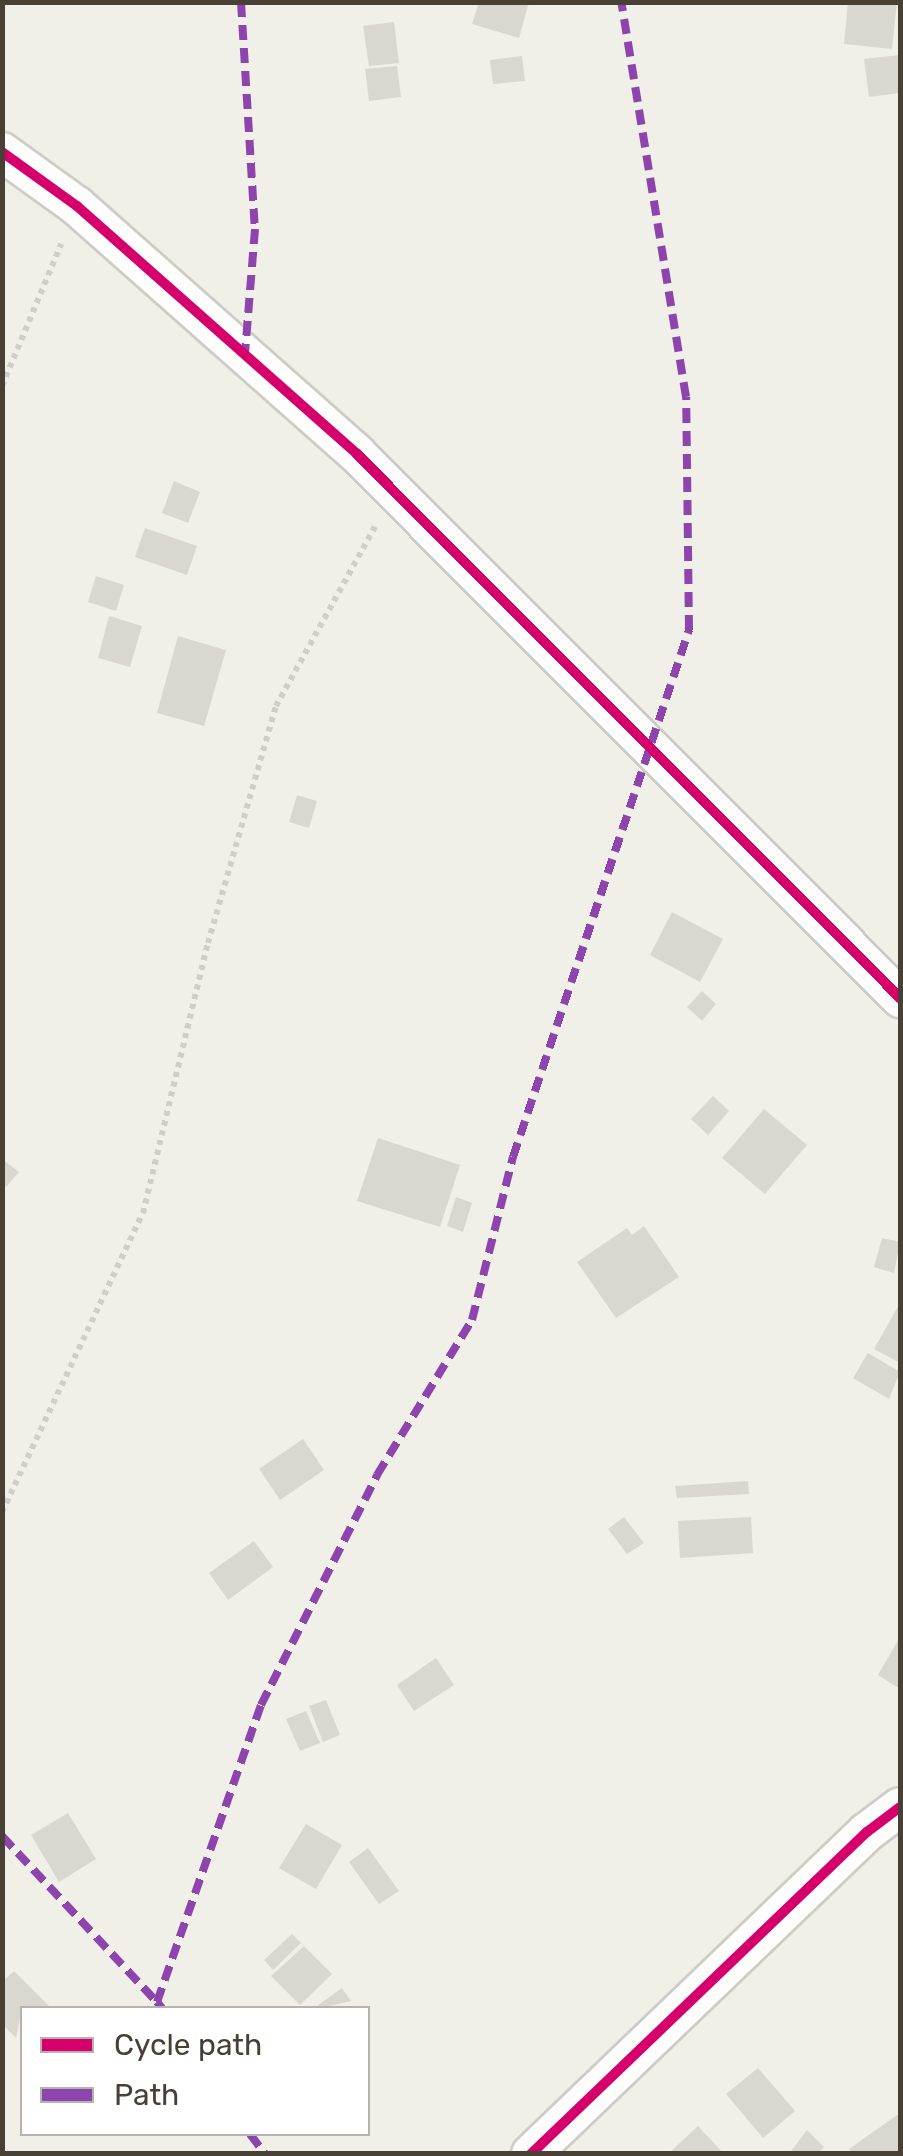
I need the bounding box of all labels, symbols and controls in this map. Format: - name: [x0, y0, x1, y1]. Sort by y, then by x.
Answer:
- legend: [20, 2006, 370, 2136]
- text: Cycle path: [114, 2027, 262, 2063]
- text: Path: [114, 2077, 179, 2113]

